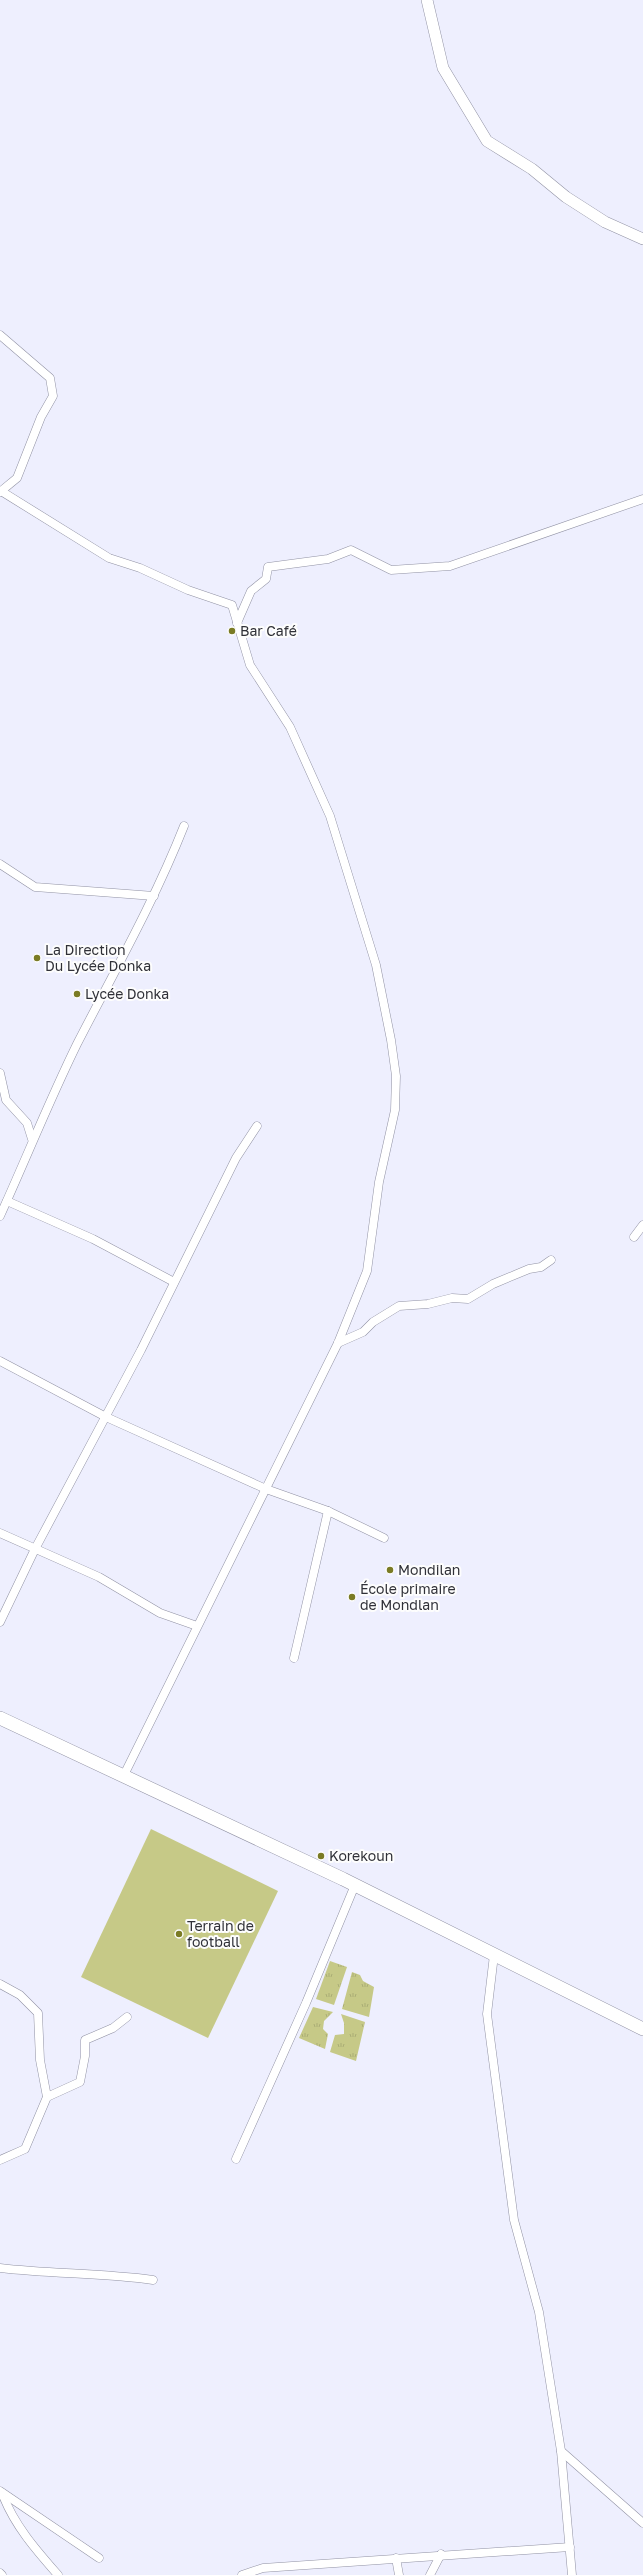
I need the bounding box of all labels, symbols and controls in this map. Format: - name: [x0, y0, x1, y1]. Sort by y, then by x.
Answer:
- place label: Bar Café: [240, 622, 297, 639]
- marker: Bar Café: [227, 626, 237, 636]
- place label: La Direction Du Lycée Donka: [45, 941, 151, 974]
- marker: La Direction Du Lycée Donka: [32, 953, 42, 963]
- place label: Lycée Donka: [85, 985, 169, 1002]
- marker: Lycée Donka: [72, 989, 82, 999]
- place label: Mondilan: [398, 1561, 460, 1578]
- marker: Mondilan: [385, 1565, 395, 1575]
- place label: École primaire de Mondlan: [360, 1580, 456, 1613]
- marker: École primaire de Mondlan: [347, 1592, 357, 1602]
- place label: Korekoun: [329, 1847, 393, 1864]
- marker: Korekoun: [316, 1851, 326, 1861]
- place label: Terrain de football: [187, 1917, 254, 1950]
- marker: Terrain de football: [174, 1929, 184, 1939]

